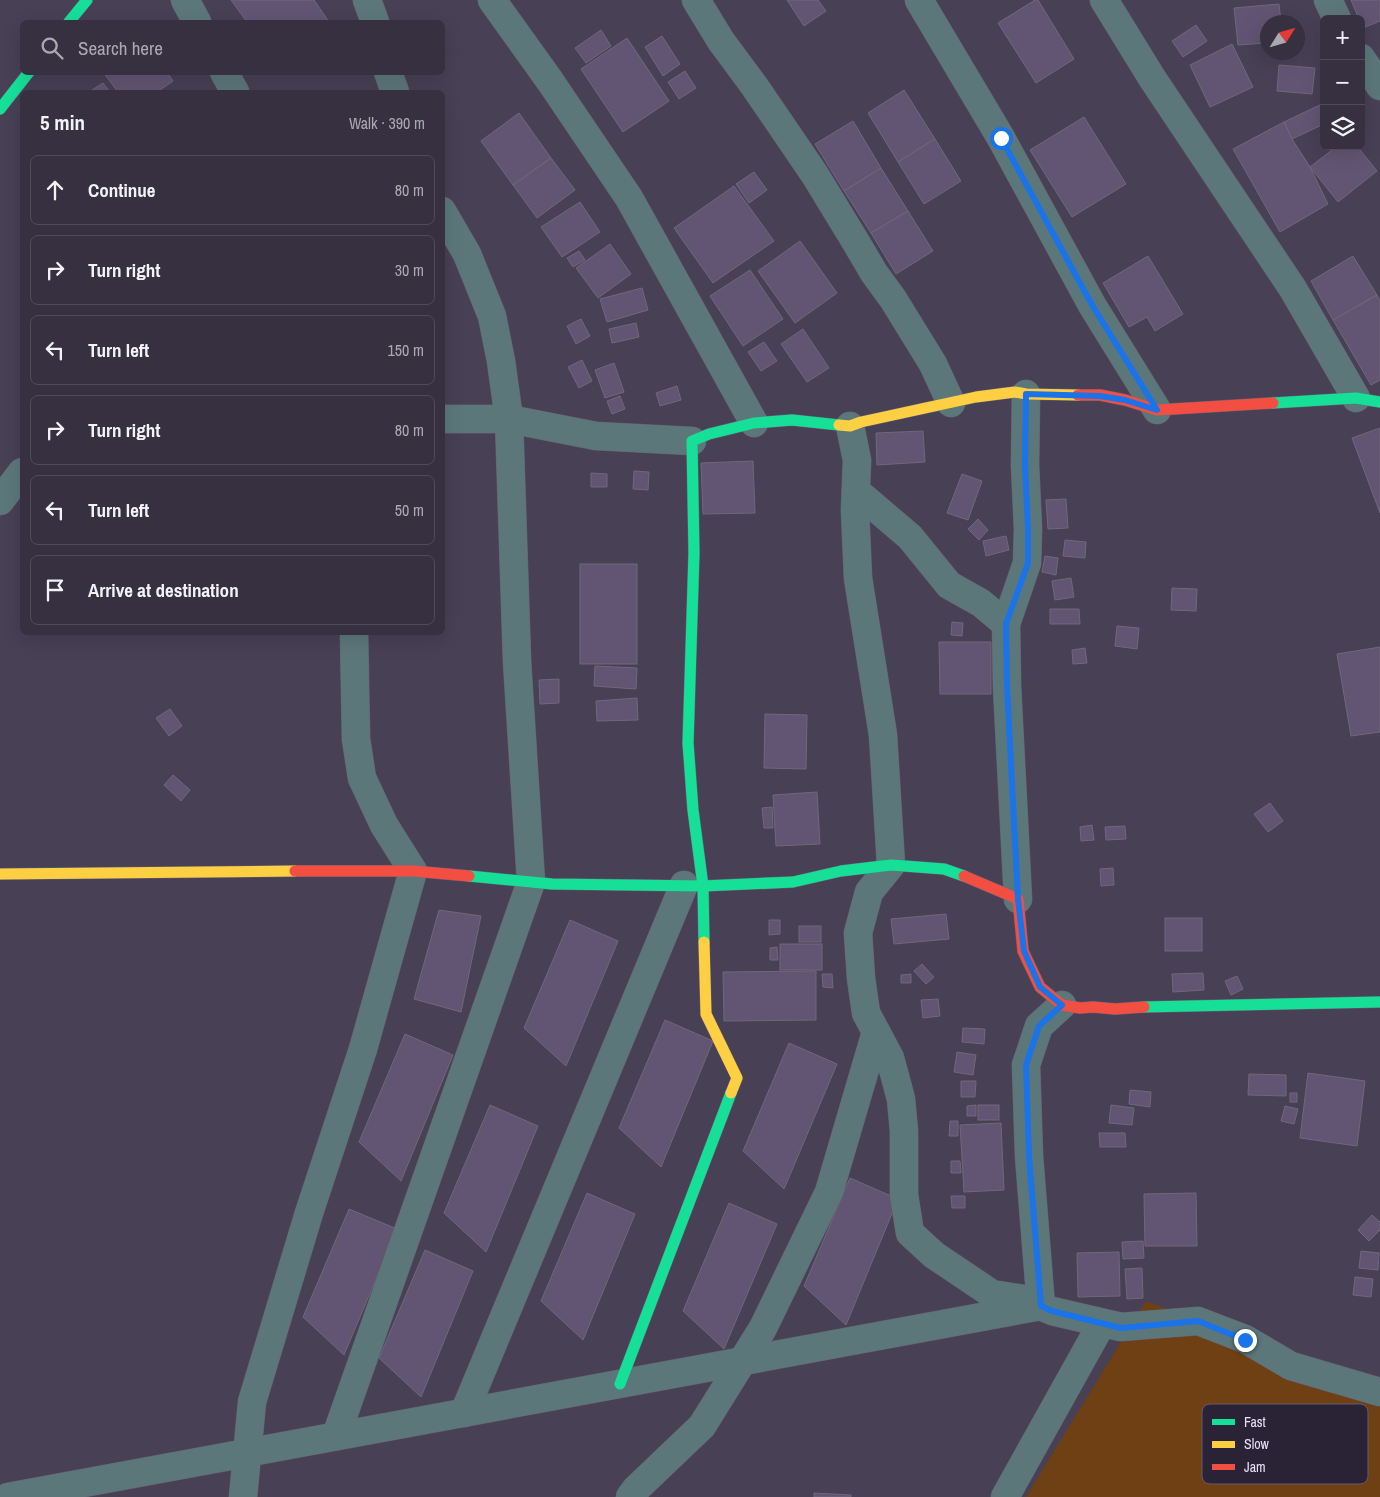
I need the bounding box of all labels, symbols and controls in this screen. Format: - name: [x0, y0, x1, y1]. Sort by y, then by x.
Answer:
- north arrow: [1260, 15, 1305, 60]
- map controls: [1320, 15, 1365, 150]
- button: +: [1320, 15, 1365, 60]
- search box: [20, 20, 445, 75]
- icon: search: [38, 34, 66, 62]
- text: Search here: [78, 35, 163, 61]
- button: −: [1320, 60, 1365, 105]
- button: layers: [1320, 105, 1365, 150]
- text: 5 min: [40, 108, 85, 137]
- text: Walk · 390 m: [349, 112, 425, 134]
- route start: [990, 127, 1013, 150]
- icon: ahead: [41, 176, 69, 204]
- text: Continue: [88, 177, 156, 203]
- text: 80 m: [395, 179, 424, 201]
- icon: right: [41, 256, 69, 284]
- text: Turn right: [88, 257, 160, 283]
- text: 30 m: [395, 259, 424, 281]
- icon: left: [41, 336, 69, 364]
- text: Turn left: [88, 337, 149, 363]
- text: 150 m: [388, 339, 424, 361]
- icon: right: [41, 416, 69, 444]
- text: Turn right: [88, 417, 160, 443]
- text: 80 m: [395, 419, 424, 441]
- icon: left: [41, 496, 69, 524]
- text: Turn left: [88, 497, 149, 523]
- text: 50 m: [395, 499, 424, 521]
- icon: arrive: [41, 576, 69, 604]
- text: Arrive at destination: [88, 577, 239, 603]
- route end: [1234, 1329, 1257, 1352]
- legend: [1202, 1404, 1368, 1484]
- text: Fast: [1244, 1413, 1266, 1431]
- text: Slow: [1244, 1435, 1270, 1453]
- text: Jam: [1244, 1458, 1266, 1476]

